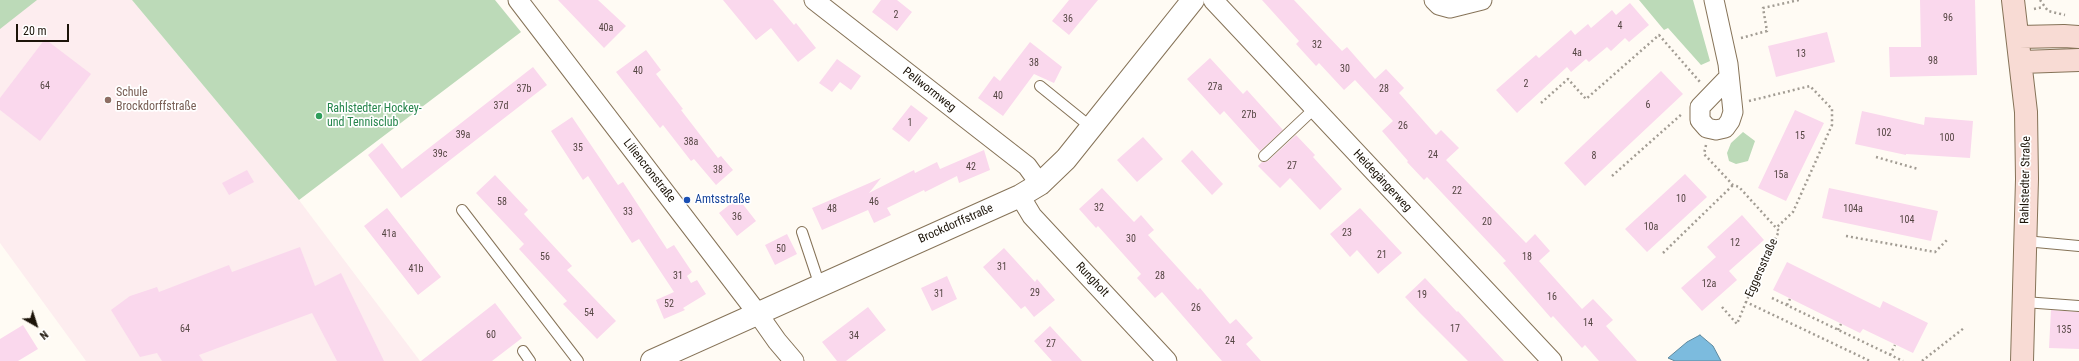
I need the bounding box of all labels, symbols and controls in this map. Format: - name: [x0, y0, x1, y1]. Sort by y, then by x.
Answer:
- house number: 2: [894, 9, 898, 21]
- house number: 96: [1943, 12, 1953, 24]
- house number: 36: [1063, 13, 1073, 25]
- scale bar: [18, 16, 71, 42]
- house number: 4: [1618, 20, 1622, 32]
- house number: 40a: [599, 22, 613, 34]
- text: 20 m: [23, 24, 47, 38]
- house number: 32: [1312, 39, 1322, 51]
- house number: 4a: [1572, 47, 1582, 59]
- house number: 13: [1796, 48, 1806, 60]
- house number: 98: [1928, 55, 1938, 67]
- house number: 38: [1029, 57, 1039, 69]
- house number: 30: [1340, 63, 1350, 75]
- house number: 40: [633, 65, 643, 77]
- street label: Pellwormweg: [900, 65, 958, 115]
- house number: 2: [1524, 78, 1528, 90]
- house number: 64: [40, 80, 50, 92]
- house number: 27a: [1208, 81, 1222, 93]
- house number: 37b: [517, 83, 531, 95]
- house number: 28: [1379, 83, 1389, 95]
- place label: Schule Brockdorffstraße: [116, 86, 196, 114]
- house number: 40: [993, 90, 1003, 102]
- marker: Schule Brockdorffstraße: [103, 95, 113, 105]
- house number: 6: [1646, 99, 1650, 111]
- house number: 37d: [494, 100, 508, 112]
- place label: Rahlstedter Hockey- und Tennisclub: [327, 102, 422, 130]
- house number: 27b: [1242, 109, 1256, 121]
- marker: Rahlstedter Hockey- und Tennisclub: [314, 111, 324, 121]
- house number: 1: [908, 117, 912, 129]
- house number: 26: [1398, 120, 1408, 132]
- house number: 102: [1877, 127, 1891, 139]
- house number: 39a: [456, 129, 470, 141]
- house number: 15: [1795, 130, 1805, 142]
- house number: 100: [1940, 132, 1954, 144]
- street label: Liliencronstraße: [620, 136, 678, 206]
- house number: 38a: [684, 136, 698, 148]
- street label: Rahlstedter Straße: [2018, 136, 2034, 224]
- house number: 35: [573, 142, 583, 154]
- street label: Heidegängerweg: [1350, 147, 1414, 215]
- house number: 39c: [433, 148, 447, 160]
- house number: 24: [1428, 149, 1438, 161]
- house number: 8: [1592, 150, 1596, 162]
- house number: 27: [1287, 160, 1297, 172]
- house number: 42: [966, 161, 976, 173]
- house number: 38: [713, 164, 723, 176]
- house number: 15a: [1774, 169, 1788, 181]
- house number: 22: [1452, 185, 1462, 197]
- place label: Amtsstraße: [695, 193, 750, 207]
- house number: 10: [1676, 193, 1686, 205]
- marker: Amtsstraße: [682, 195, 692, 205]
- house number: 58: [497, 196, 507, 208]
- house number: 46: [869, 196, 879, 208]
- street label: Brockdorffstraße: [916, 201, 996, 247]
- house number: 32: [1094, 202, 1104, 214]
- house number: 48: [827, 203, 837, 215]
- house number: 104a: [1843, 203, 1863, 215]
- house number: 33: [623, 206, 633, 218]
- house number: 36: [732, 211, 742, 223]
- house number: 104: [1900, 214, 1914, 226]
- house number: 20: [1482, 216, 1492, 228]
- house number: 10a: [1644, 221, 1658, 233]
- house number: 23: [1342, 227, 1352, 239]
- house number: 41a: [382, 228, 396, 240]
- house number: 30: [1126, 233, 1136, 245]
- house number: 12: [1730, 237, 1740, 249]
- street label: Eggersstraße: [1743, 237, 1781, 299]
- house number: 50: [776, 243, 786, 255]
- house number: 21: [1377, 249, 1387, 261]
- house number: 56: [540, 251, 550, 263]
- house number: 18: [1522, 251, 1532, 263]
- street label: Rungholt: [1072, 260, 1112, 300]
- house number: 31: [997, 261, 1007, 273]
- house number: 41b: [409, 263, 423, 275]
- house number: 31: [673, 270, 683, 282]
- house number: 28: [1155, 270, 1165, 282]
- house number: 12a: [1702, 278, 1716, 290]
- house number: 29: [1030, 287, 1040, 299]
- house number: 31: [934, 288, 944, 300]
- house number: 19: [1417, 289, 1427, 301]
- house number: 16: [1547, 291, 1557, 303]
- house number: 52: [664, 298, 674, 310]
- house number: 26: [1191, 302, 1201, 314]
- north arrow: [16, 305, 56, 345]
- house number: 54: [584, 307, 594, 319]
- house number: 14: [1583, 317, 1593, 329]
- house number: 64: [180, 323, 190, 335]
- house number: 17: [1450, 323, 1460, 335]
- house number: 135: [2057, 324, 2071, 336]
- text: N: [37, 328, 51, 342]
- house number: 60: [486, 329, 496, 341]
- house number: 34: [849, 330, 859, 342]
- house number: 24: [1225, 335, 1235, 347]
- house number: 27: [1046, 338, 1056, 350]

